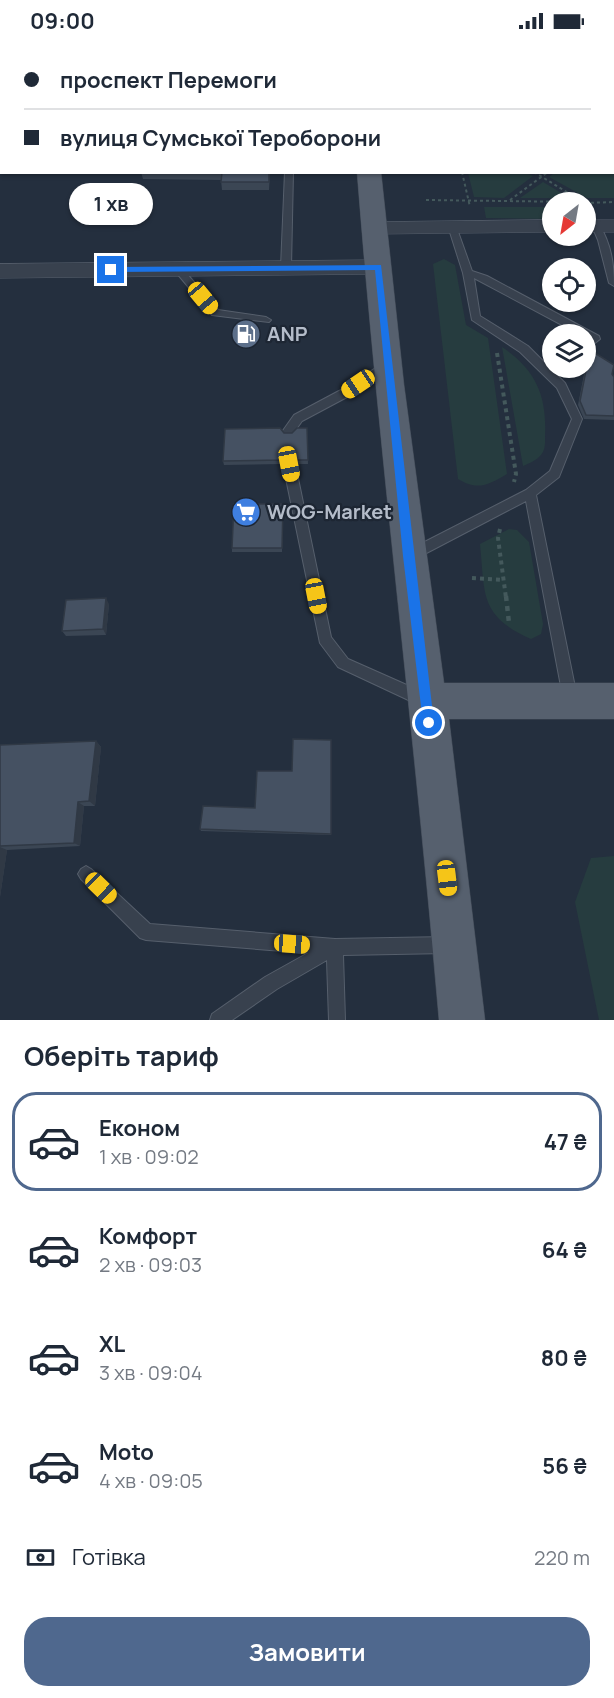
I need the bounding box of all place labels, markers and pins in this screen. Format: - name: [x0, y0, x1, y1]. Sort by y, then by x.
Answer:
- fuel station icon: ANP: [230, 318, 262, 350]
- place label: ANP: [267, 320, 308, 347]
- supermarket icon: WOG-Market: [230, 496, 262, 528]
- place label: WOG-Market: [267, 498, 392, 525]

